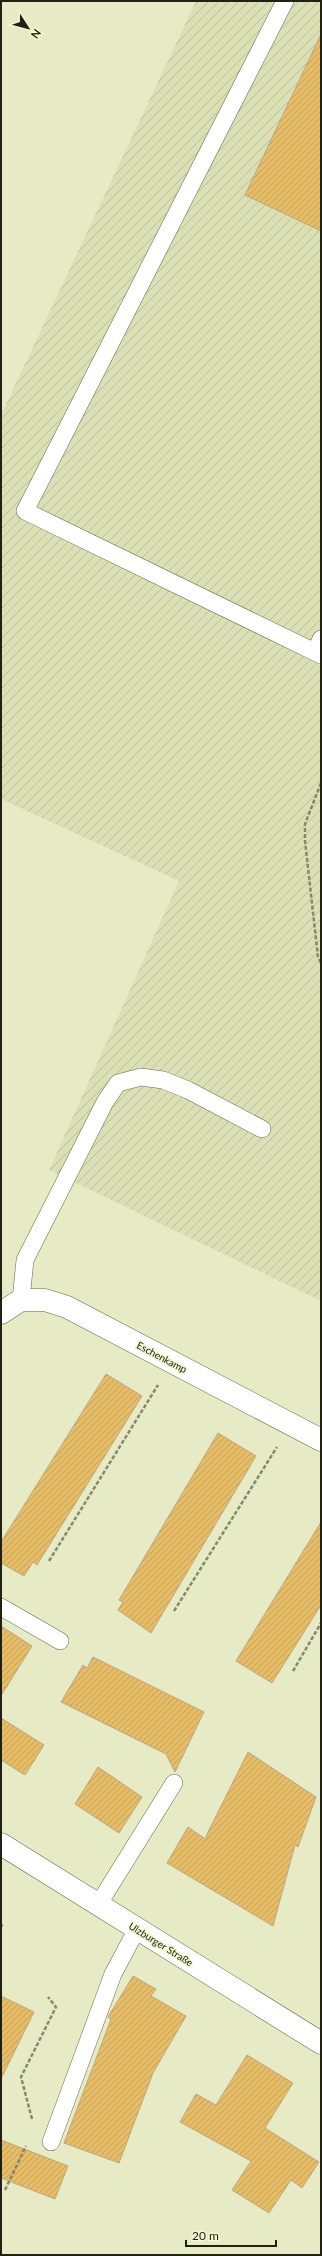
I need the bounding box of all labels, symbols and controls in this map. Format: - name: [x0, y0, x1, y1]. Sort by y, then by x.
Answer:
- north arrow: [8, 8, 48, 48]
- text: N: [29, 27, 44, 41]
- street label: Eschenkamp: [135, 1339, 189, 1375]
- street label: Ulzburger Straße: [127, 1919, 195, 1969]
- scale bar: [186, 2222, 276, 2248]
- text: 20 m: [192, 2228, 219, 2243]

